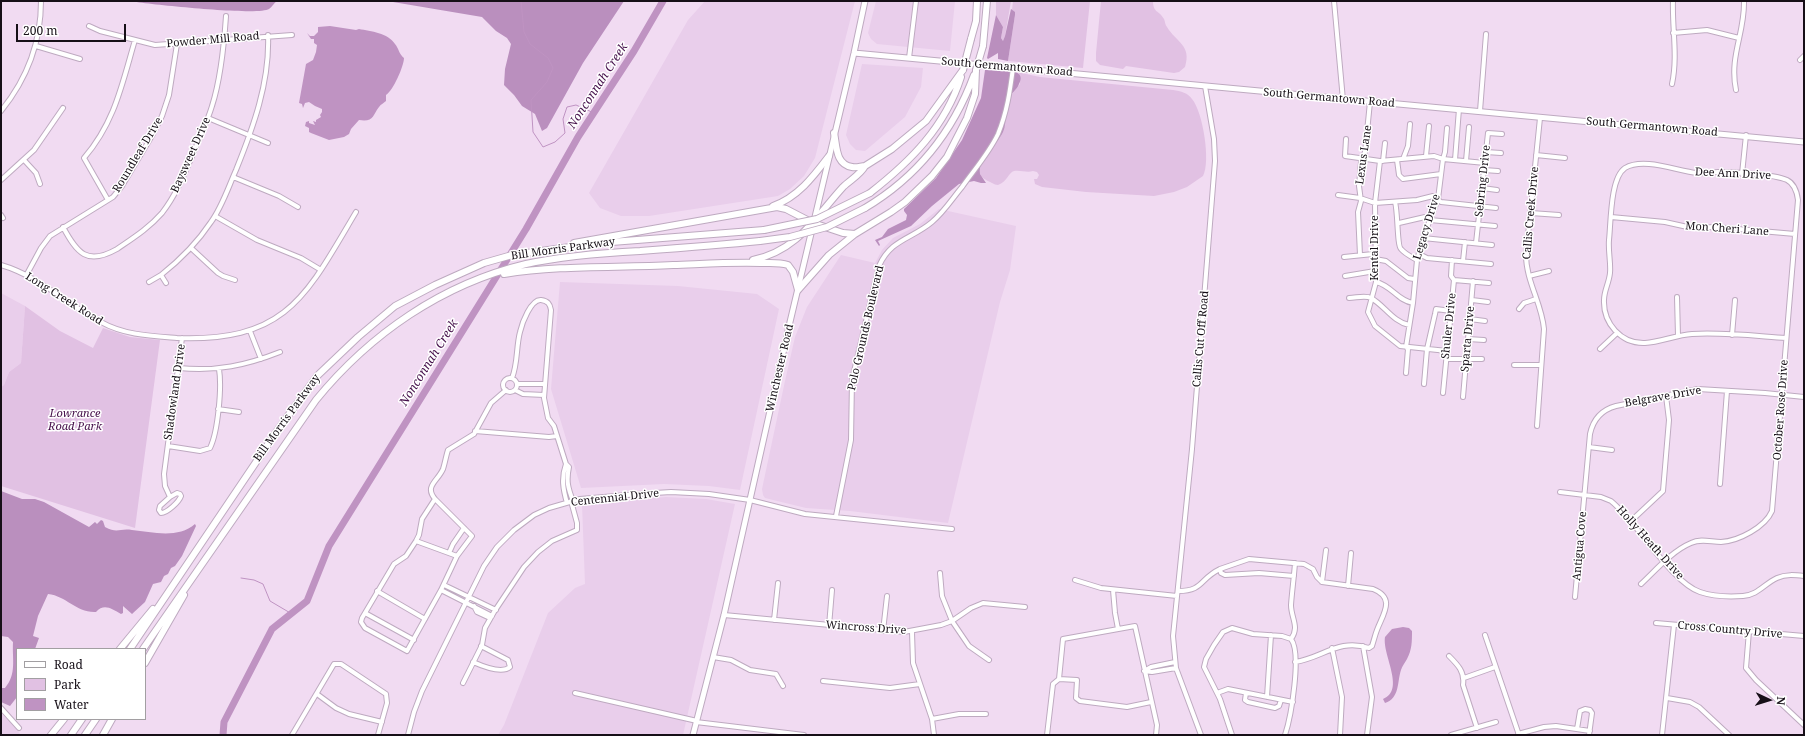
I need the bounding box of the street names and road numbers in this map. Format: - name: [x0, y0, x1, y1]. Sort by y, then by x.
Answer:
- street label: Powder Mill Road: [166, 29, 260, 51]
- street label: South Germantown Road: [941, 55, 1073, 79]
- street label: South Germantown Road: [1263, 86, 1395, 110]
- street label: Roundleaf Drive: [110, 115, 166, 195]
- street label: Baysweet Drive: [168, 115, 214, 195]
- street label: South Germantown Road: [1586, 115, 1718, 139]
- street label: Lexus Lane: [1353, 124, 1375, 186]
- street label: Sebring Drive: [1473, 144, 1493, 218]
- street label: Dee Ann Drive: [1695, 165, 1771, 183]
- street label: Callis Creek Drive: [1520, 166, 1542, 260]
- street label: Legacy Drive: [1411, 192, 1443, 262]
- street label: Kental Drive: [1368, 215, 1382, 281]
- street label: Mon Cheri Lane: [1685, 219, 1769, 239]
- street label: Bill Morris Parkway: [510, 235, 616, 263]
- street label: Polo Grounds Boulevard: [845, 264, 887, 392]
- street label: Long Creek Road: [23, 270, 105, 328]
- street label: Callis Cut Off Road: [1190, 290, 1212, 388]
- street label: Shuler Drive: [1439, 292, 1459, 360]
- street label: Sparta Drive: [1459, 306, 1477, 372]
- street label: Winchester Road: [763, 323, 797, 413]
- street label: Shadowland Drive: [162, 343, 188, 441]
- street label: October Rose Drive: [1771, 359, 1791, 461]
- street label: Bill Morris Parkway: [251, 372, 323, 464]
- street label: Belgrave Drive: [1624, 384, 1702, 410]
- street label: Centennial Drive: [570, 487, 660, 509]
- street label: Holly Heath Drive: [1614, 503, 1686, 583]
- street label: Antigua Cove: [1570, 511, 1590, 581]
- street label: Wincross Drive: [825, 619, 907, 637]
- street label: Cross Country Drive: [1677, 619, 1783, 641]

